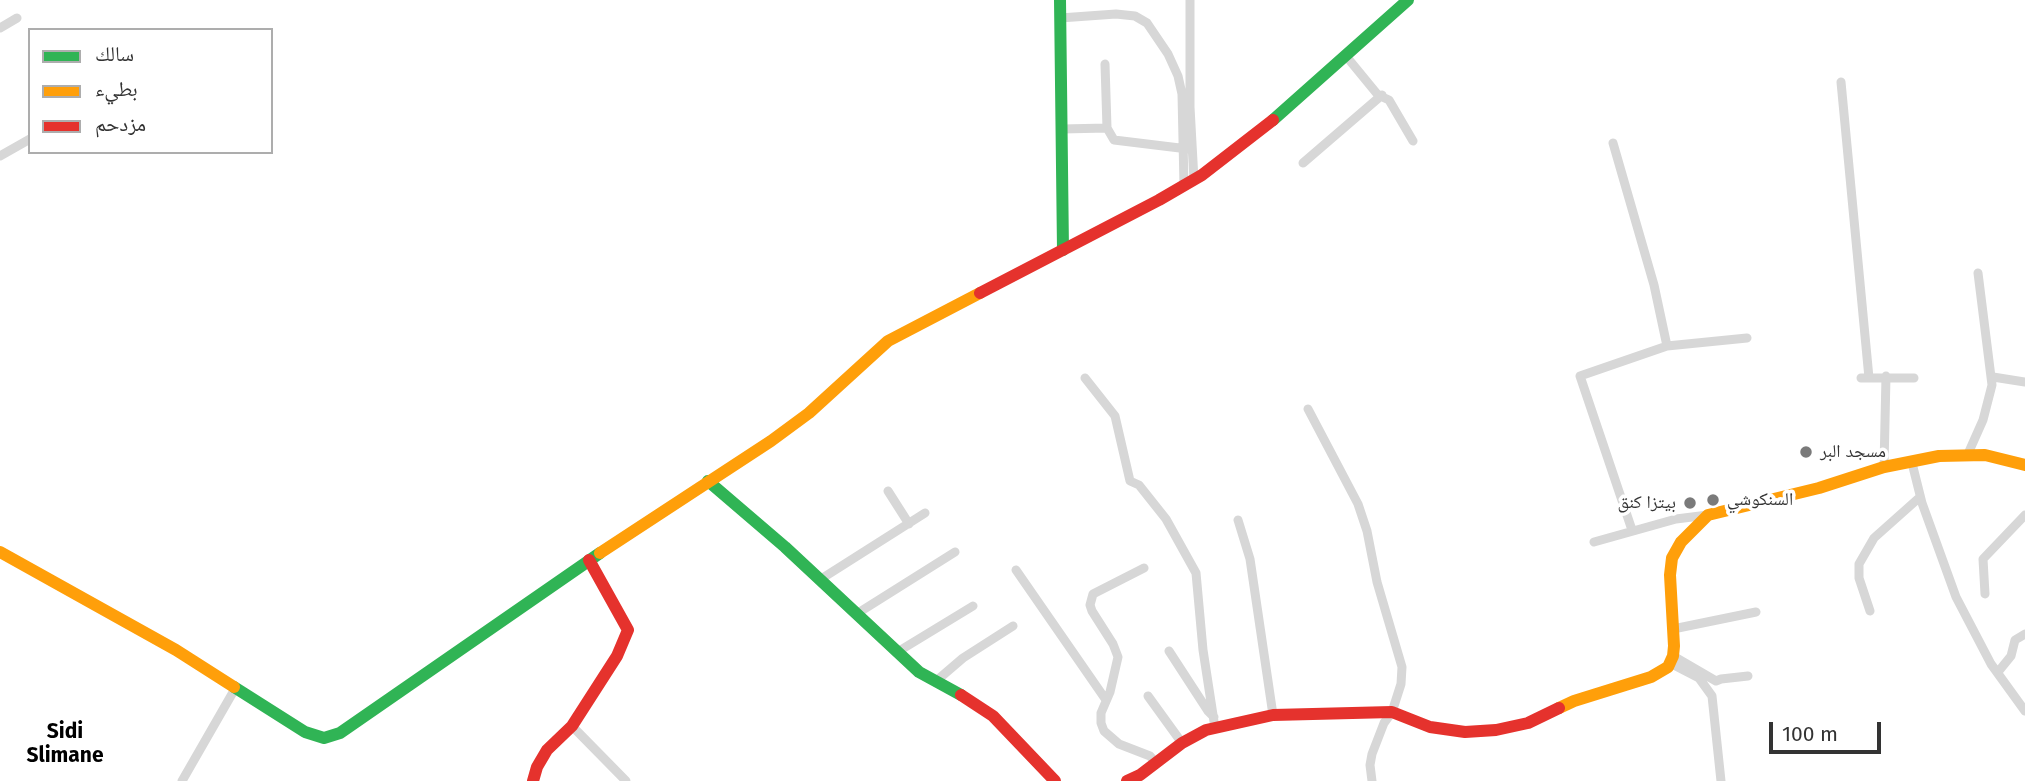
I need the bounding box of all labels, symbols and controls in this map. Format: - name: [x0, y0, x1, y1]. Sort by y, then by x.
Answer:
- legend: [28, 28, 273, 154]
- text: سالك: [95, 41, 134, 67]
- text: بطيء: [95, 76, 138, 102]
- text: مزدحم: [95, 111, 146, 137]
- place label: مسجد البر: [1820, 441, 1886, 463]
- marker: مسجد البر: [1798, 444, 1814, 460]
- place label: السنكوشي: [1727, 489, 1793, 511]
- place label: بيتزا كنق: [1617, 492, 1676, 514]
- marker: السنكوشي: [1705, 492, 1721, 508]
- marker: بيتزا كنق: [1682, 495, 1698, 511]
- scale bar: [1773, 708, 1885, 752]
- district label: Sidi Slimane: [26, 719, 104, 769]
- text: 100 m: [1782, 721, 1838, 747]

